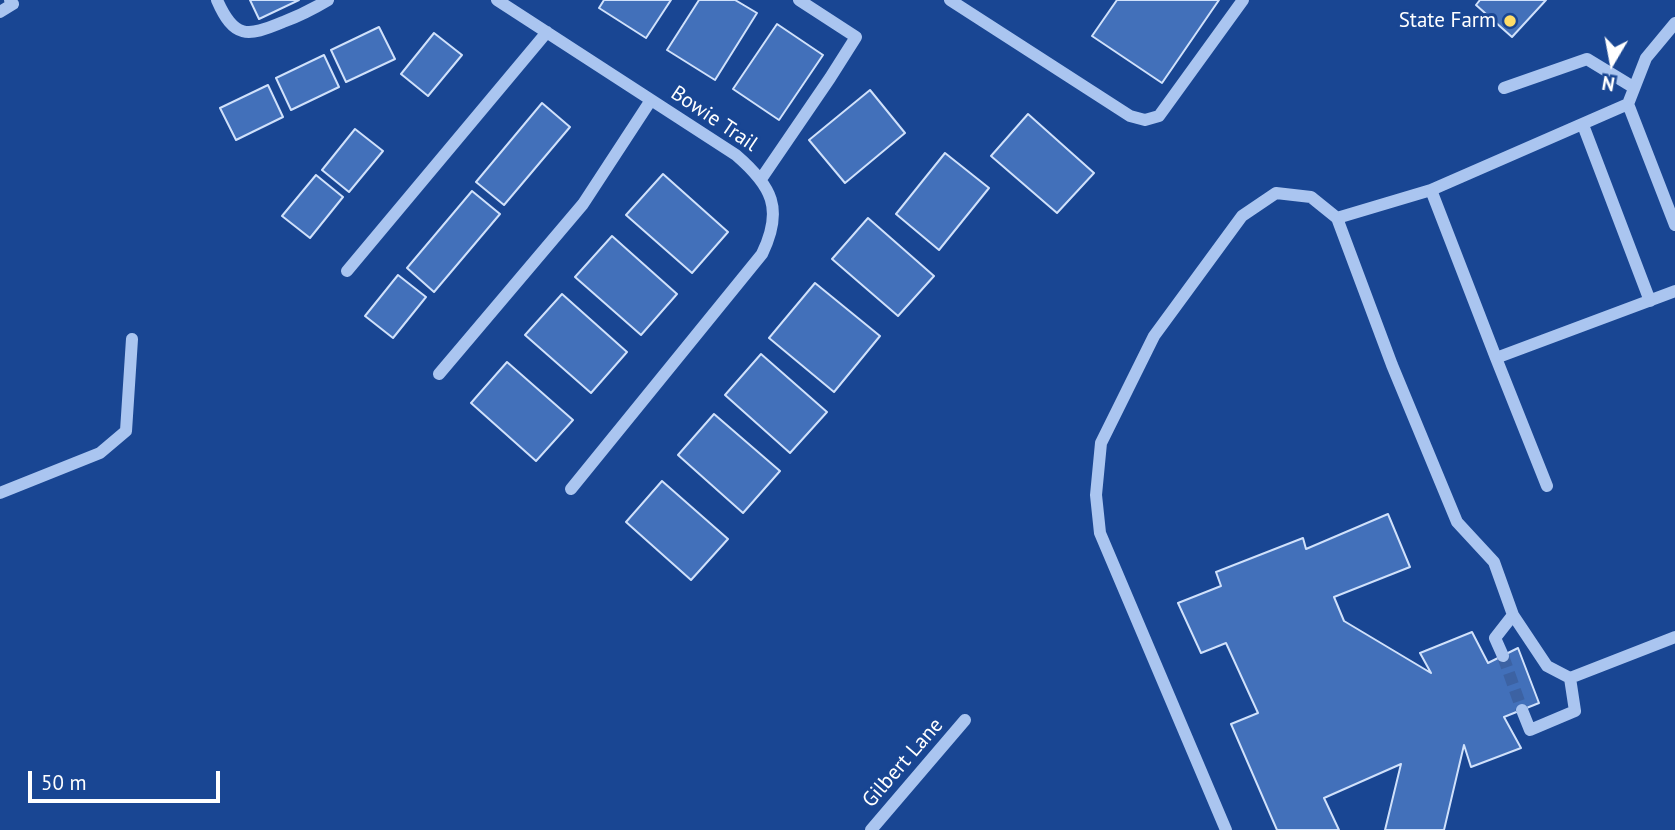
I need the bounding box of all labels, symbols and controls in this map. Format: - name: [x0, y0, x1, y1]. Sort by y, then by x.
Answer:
- place label: State Farm: [1399, 8, 1496, 34]
- marker: State Farm: [1502, 13, 1518, 29]
- north arrow: [1577, 28, 1647, 98]
- text: N: [1600, 71, 1617, 97]
- street label: Bowie Trail: [666, 81, 762, 157]
- street label: Gilbert Lane: [857, 713, 949, 813]
- scale bar: [32, 756, 224, 800]
- text: 50 m: [41, 769, 87, 796]

